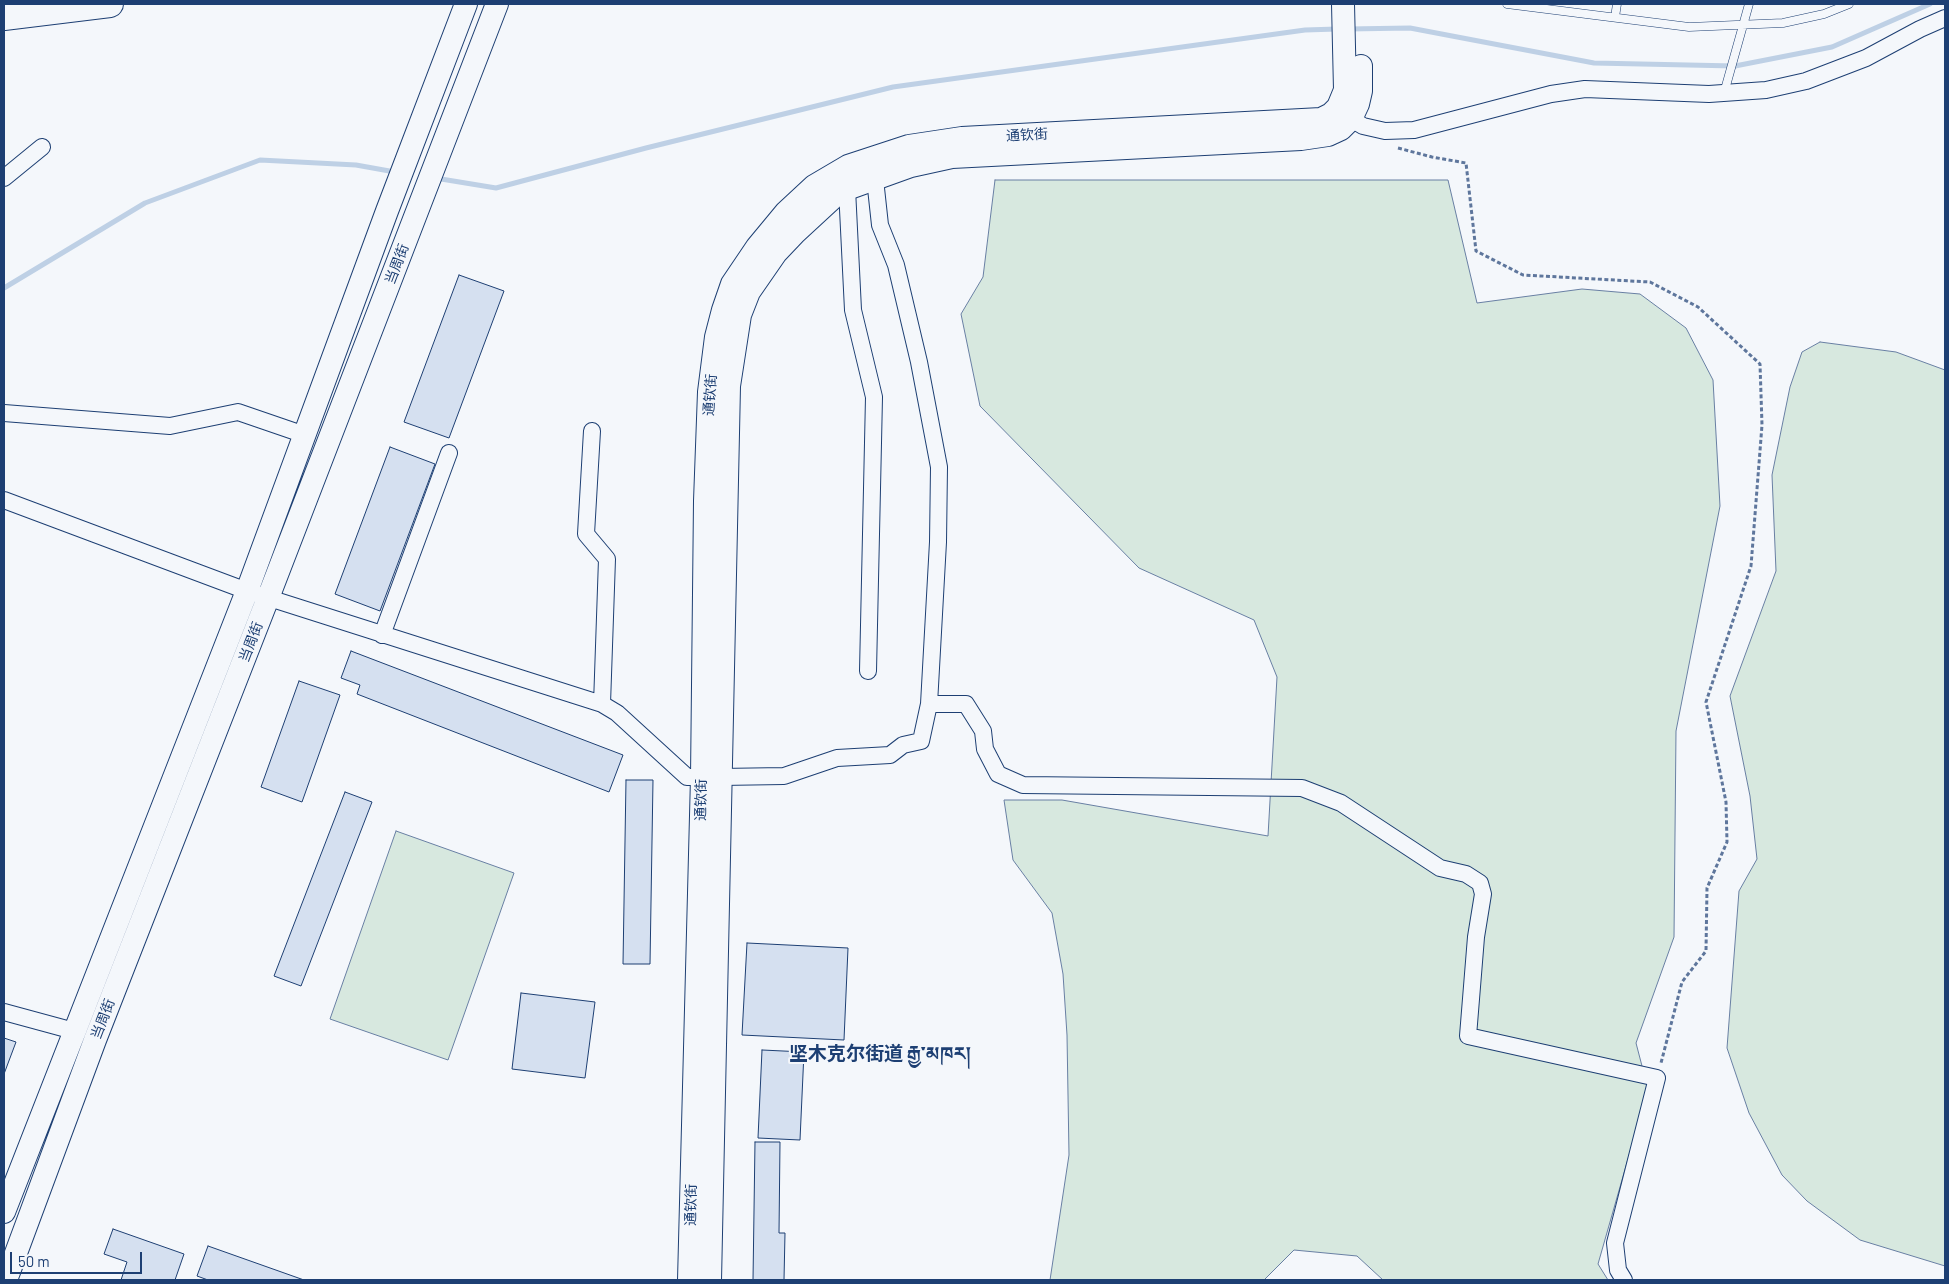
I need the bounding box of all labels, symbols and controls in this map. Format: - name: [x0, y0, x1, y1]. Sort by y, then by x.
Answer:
- street label: 通钦街: [1006, 126, 1048, 144]
- street label: 当周街: [382, 241, 412, 287]
- street label: 通钦街: [700, 373, 720, 417]
- street label: 当周街: [236, 619, 266, 665]
- street label: 通钦街: [692, 779, 710, 821]
- street label: 当周街: [88, 996, 118, 1042]
- district label: 坚木克尔街道 རྒྱ་མཁར།: [789, 1043, 971, 1065]
- street label: 通钦街: [682, 1184, 700, 1226]
- scale bar: [12, 1242, 145, 1274]
- text: 50 m: [18, 1252, 50, 1270]

